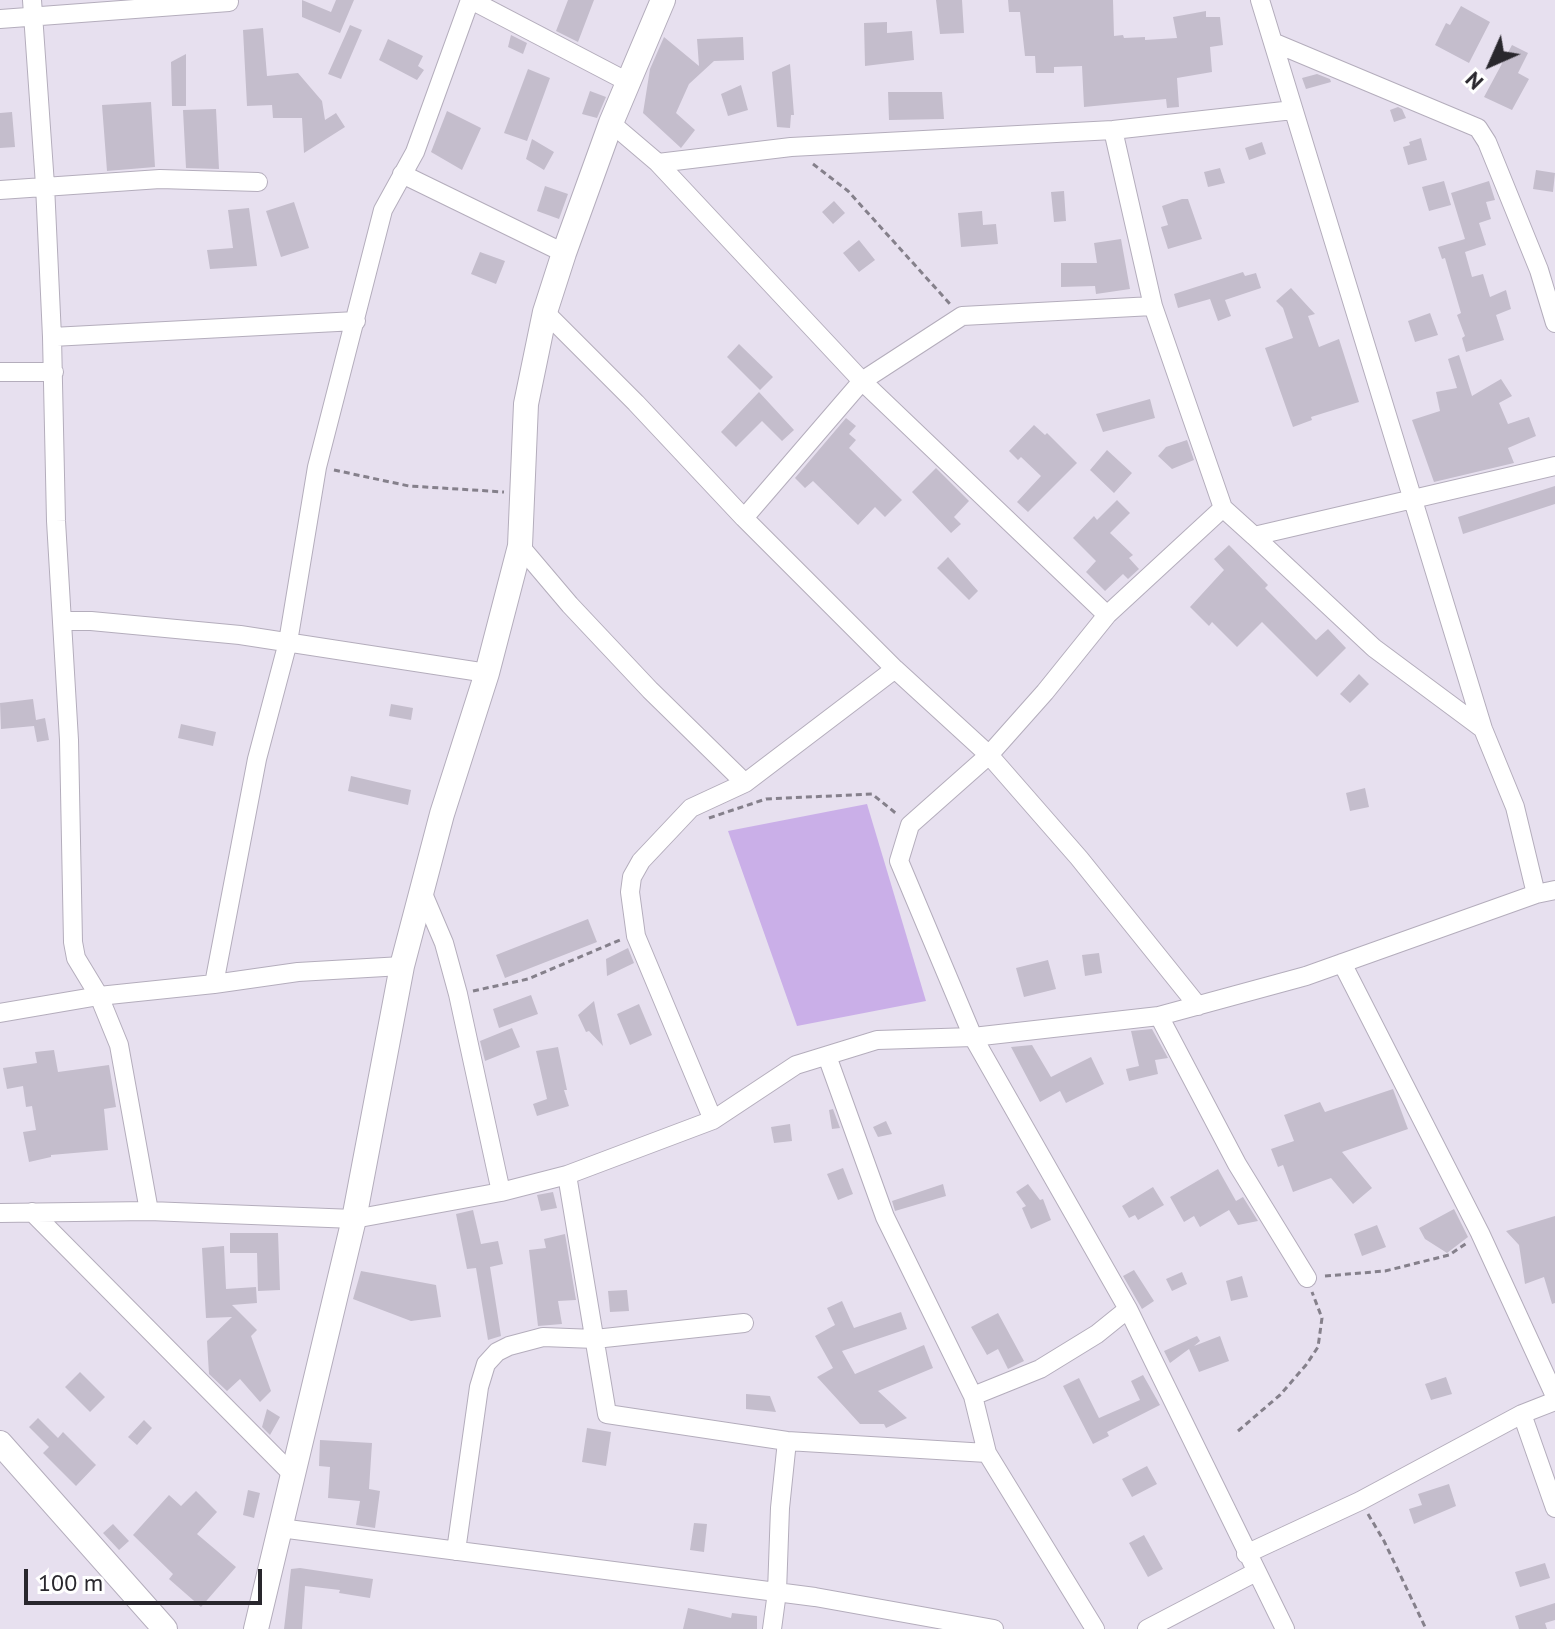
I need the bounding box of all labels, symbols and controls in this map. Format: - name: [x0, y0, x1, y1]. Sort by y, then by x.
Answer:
- north arrow: [1451, 24, 1531, 104]
- text: N: [1459, 66, 1489, 96]
- scale bar: [28, 1553, 266, 1603]
- text: 100 m: [38, 1567, 103, 1598]

